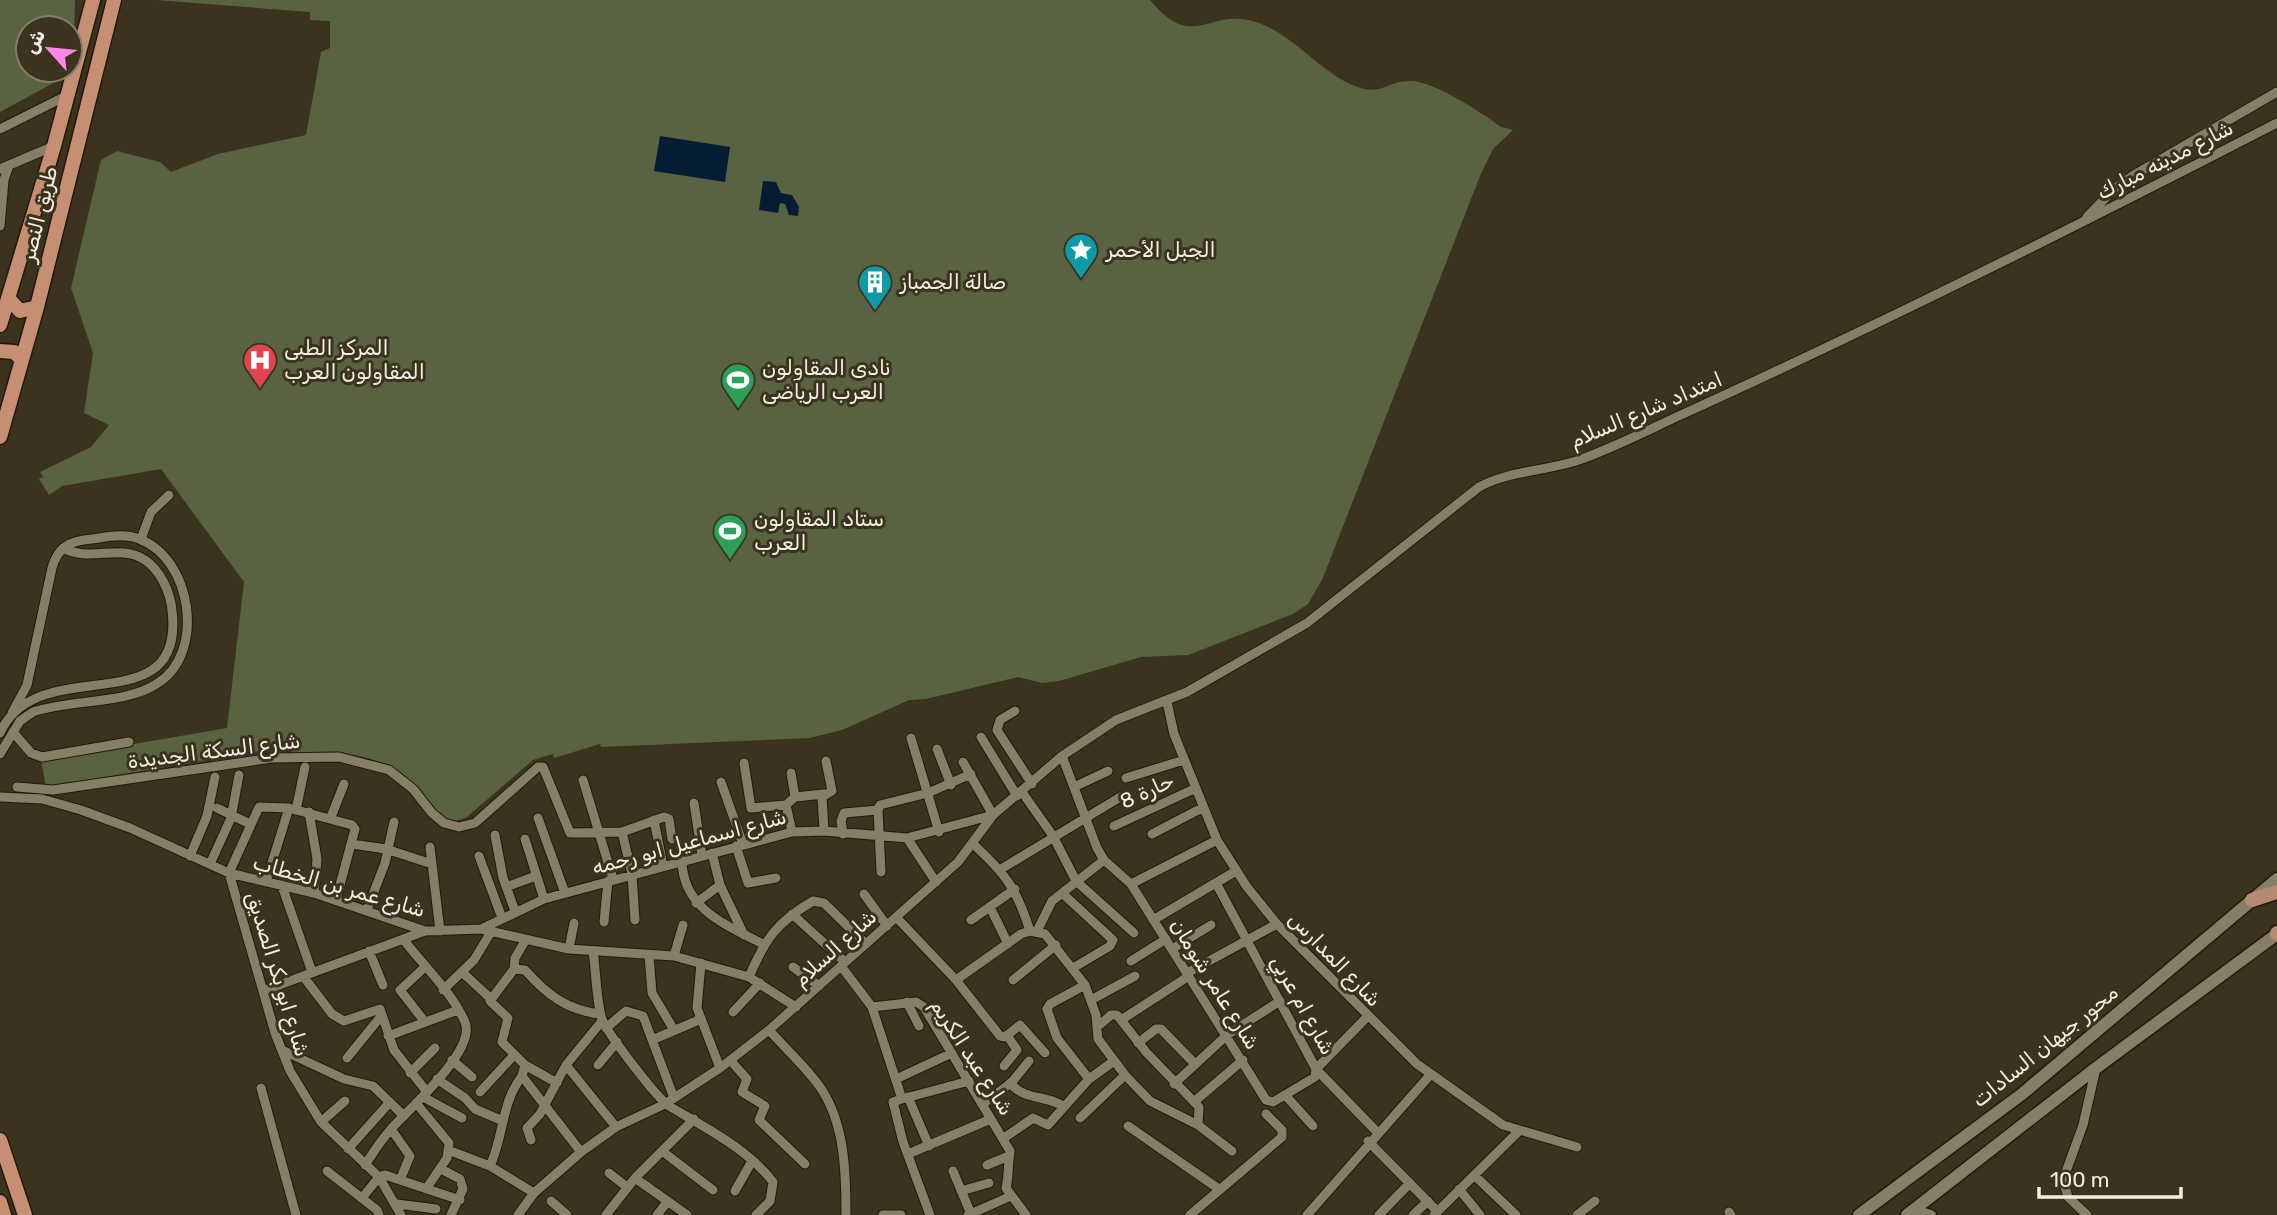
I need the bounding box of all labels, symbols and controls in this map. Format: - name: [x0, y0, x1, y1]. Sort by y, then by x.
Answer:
- north arrow: [14, 14, 84, 84]
- text: ش: [19, 26, 50, 57]
- street label: شارع مدينه مبارك: [2092, 114, 2238, 206]
- street label: طريق النصر: [14, 164, 62, 266]
- place icon: الجبل الأحمر: [1062, 231, 1100, 280]
- place label: الجبل الأحمر: [1104, 237, 1216, 262]
- building icon: صالة الجمباز: [856, 263, 894, 312]
- place label: صالة الجمباز: [898, 269, 1006, 294]
- place label: المركز الطبى المقاولون العرب: [284, 335, 425, 385]
- hospital icon: المركز الطبى المقاولون العرب: [241, 341, 279, 390]
- place label: نادى المقاولون العرب الرياضى: [762, 355, 891, 404]
- sports icon: نادى المقاولون العرب الرياضى: [719, 361, 757, 410]
- street label: امتداد شارع السلام: [1566, 366, 1727, 455]
- place label: ستاد المقاولون العرب: [754, 506, 884, 555]
- sports icon: ستاد المقاولون العرب: [711, 512, 749, 561]
- street label: شارع السكة الجديدة: [126, 728, 302, 775]
- street label: حارة 8: [1116, 767, 1178, 814]
- street label: شارع اسماعيل ابو رحمه: [589, 804, 789, 881]
- street label: شارع عمر بن الخطاب: [249, 849, 428, 924]
- street label: شارع ابو بكر الصديق: [240, 888, 315, 1060]
- street label: شارع السلام: [788, 904, 883, 993]
- street label: شارع المدارس: [1282, 906, 1387, 1013]
- street label: شارع عامر شومان: [1163, 914, 1266, 1055]
- street label: شارع ام عربي: [1262, 951, 1341, 1061]
- street label: محور جيهان السادات: [1967, 979, 2123, 1112]
- street label: شارع عبد الكريم: [924, 994, 1019, 1121]
- scale bar: [2039, 1156, 2181, 1200]
- text: 100 m: [2050, 1167, 2109, 1192]

